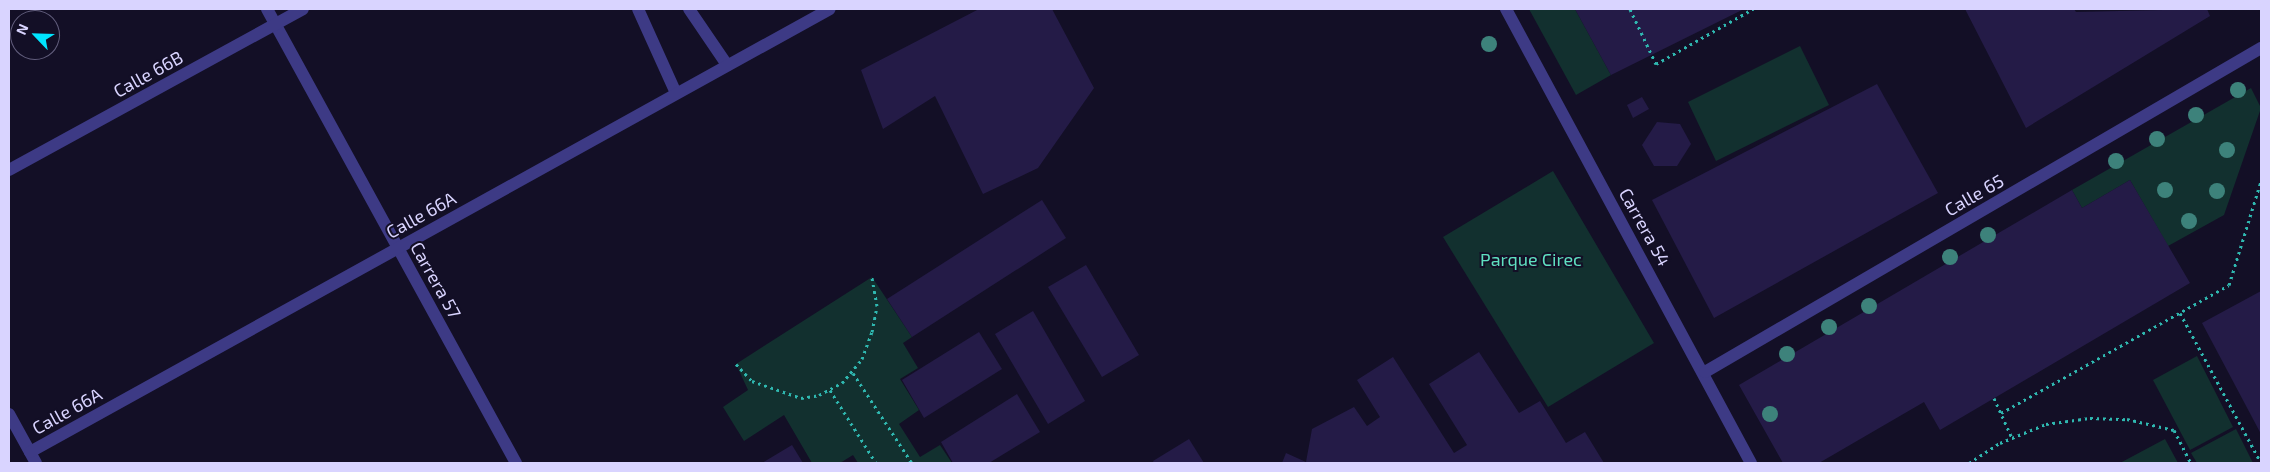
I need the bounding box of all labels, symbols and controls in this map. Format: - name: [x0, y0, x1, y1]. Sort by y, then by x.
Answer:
- north arrow: [10, 10, 60, 60]
- text: N: [12, 21, 32, 37]
- street label: Calle 66B: [109, 46, 187, 102]
- street label: Calle 65: [1941, 170, 2007, 220]
- street label: Carrera 54: [1615, 184, 1675, 270]
- street label: Calle 66A: [382, 187, 460, 243]
- street label: Carrera 57: [406, 238, 466, 322]
- park label: Parque Cirec: [1480, 248, 1582, 270]
- street label: Calle 66A: [28, 383, 106, 439]

